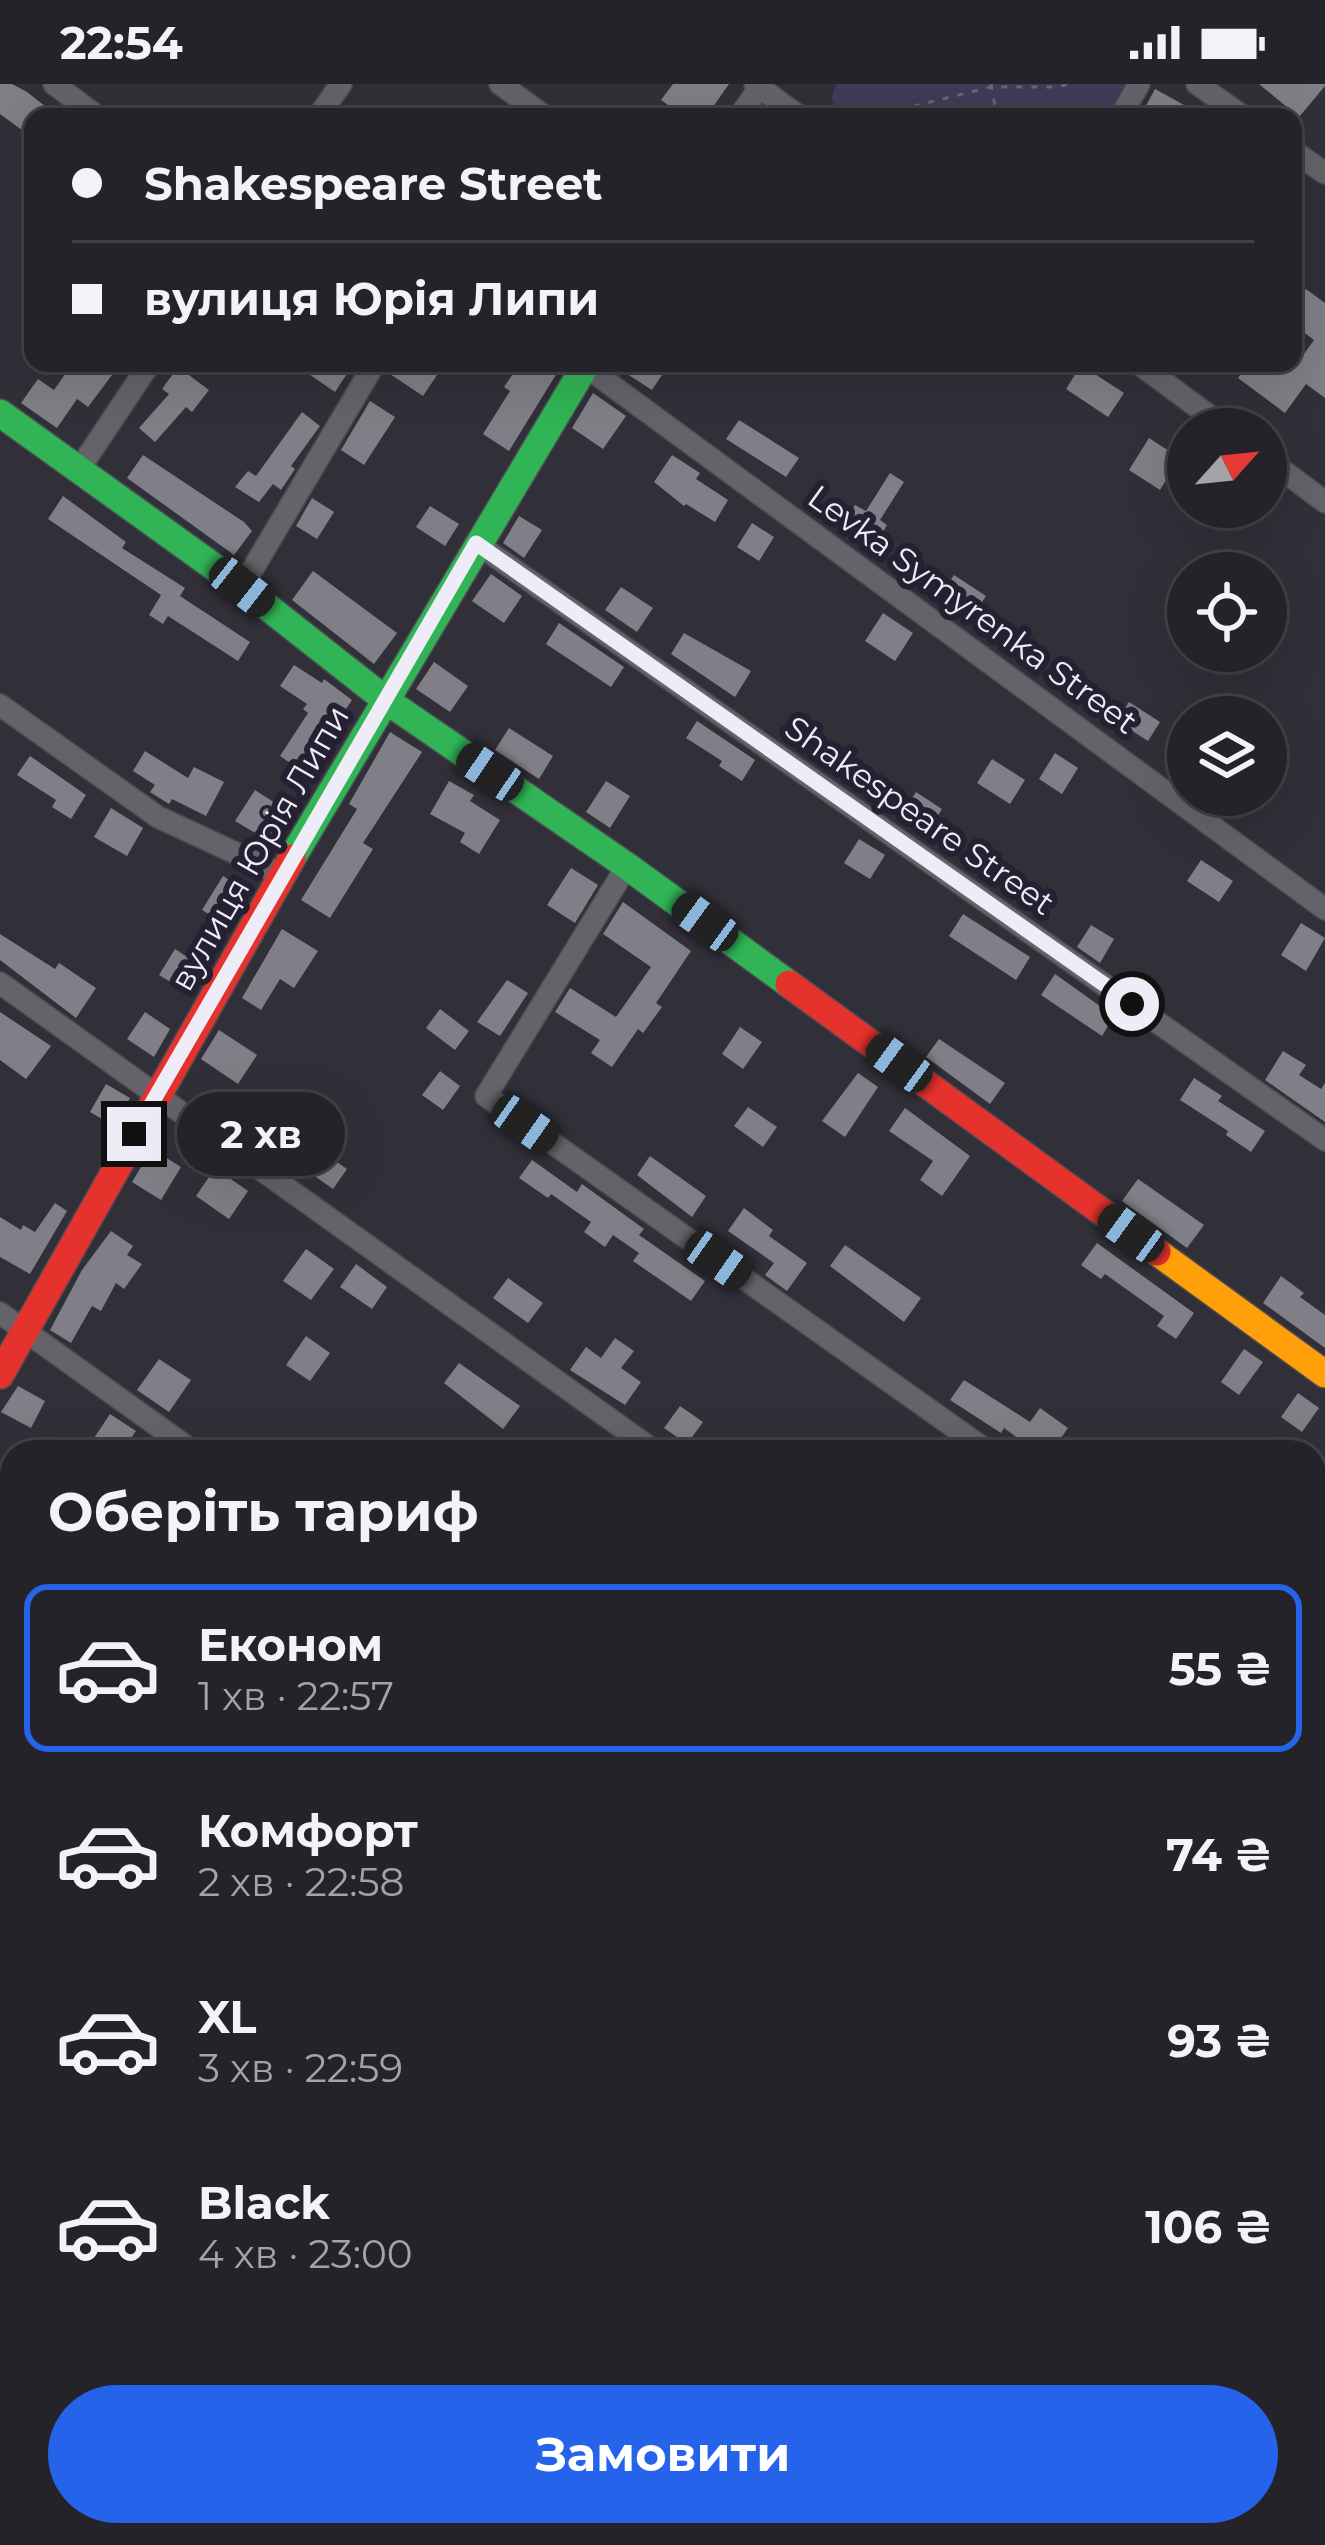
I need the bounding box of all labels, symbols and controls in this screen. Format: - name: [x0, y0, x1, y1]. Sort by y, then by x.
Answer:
- text: 22:54: [60, 15, 183, 70]
- text: Shakespeare Street: [144, 156, 603, 211]
- text: вулиця Юрія Липи: [144, 271, 599, 326]
- north arrow: [1167, 408, 1287, 528]
- map controls: [1167, 408, 1287, 816]
- street label: Levka Symyrenka Street: [801, 476, 1145, 742]
- car: [203, 551, 281, 623]
- button: locate: [1167, 552, 1287, 672]
- button: layers: [1167, 696, 1287, 816]
- street label: вулиця Юрія Липи: [161, 698, 357, 998]
- street label: Shakespeare Street: [778, 707, 1062, 923]
- car: [450, 737, 530, 807]
- car: [665, 886, 745, 958]
- route start: [1105, 977, 1159, 1031]
- car: [859, 1027, 939, 1099]
- car: [485, 1089, 565, 1159]
- callout: 2 хв: [176, 1092, 344, 1176]
- route end: [107, 1107, 161, 1161]
- text: 2 хв: [220, 1110, 302, 1158]
- car: [1091, 1197, 1171, 1269]
- car: [678, 1225, 758, 1295]
- text: Оберіть тариф: [48, 1479, 479, 1545]
- icon: car: [54, 1614, 162, 1722]
- text: Економ: [198, 1617, 383, 1672]
- text: 55 ₴: [1169, 1641, 1272, 1696]
- text: 1 хв · 22:57: [198, 1672, 394, 1720]
- icon: car: [54, 1800, 162, 1908]
- text: Комфорт: [198, 1803, 418, 1858]
- text: 74 ₴: [1166, 1827, 1272, 1882]
- text: 2 хв · 22:58: [198, 1858, 404, 1906]
- icon: car: [54, 1986, 162, 2094]
- text: XL: [198, 1989, 256, 2044]
- text: 93 ₴: [1167, 2013, 1272, 2068]
- text: 3 хв · 22:59: [198, 2044, 403, 2092]
- icon: car: [54, 2172, 162, 2280]
- text: Black: [198, 2175, 330, 2230]
- text: 106 ₴: [1145, 2199, 1272, 2254]
- text: 4 хв · 23:00: [198, 2230, 413, 2278]
- button: Замовити: [48, 2385, 1278, 2523]

